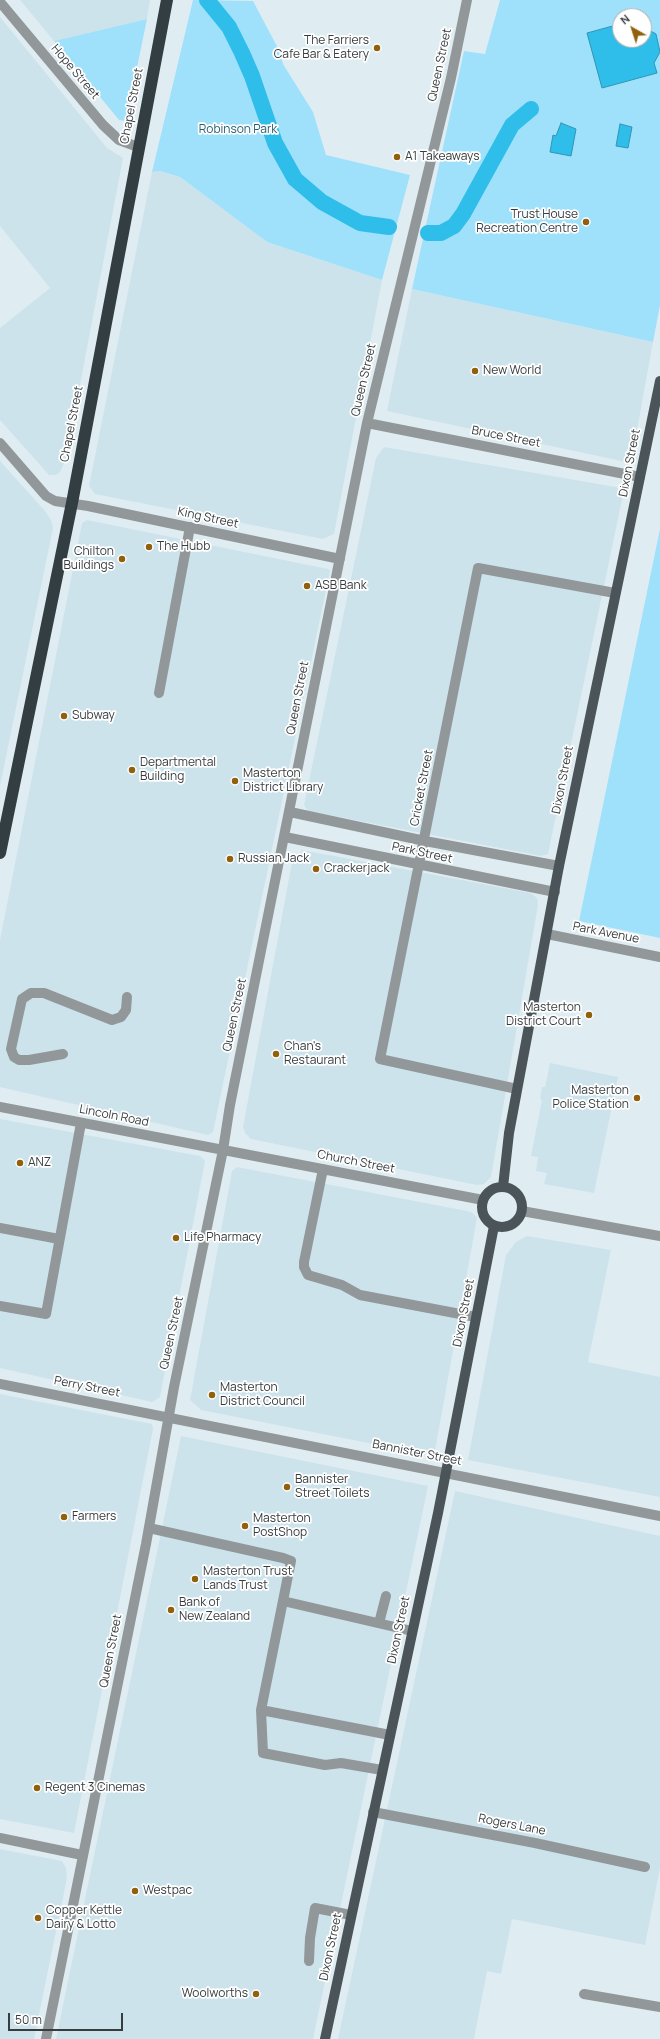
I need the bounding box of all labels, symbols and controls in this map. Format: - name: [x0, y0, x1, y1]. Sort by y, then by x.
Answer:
- north arrow: [612, 8, 652, 48]
- text: N: [617, 11, 633, 27]
- street label: Queen Street: [425, 27, 455, 103]
- place label: The Farriers Cafe Bar & Eatery: [274, 34, 369, 62]
- street label: Hope Street: [48, 42, 102, 102]
- marker: The Farriers Cafe Bar & Eatery: [372, 43, 382, 53]
- street label: Chapel Street: [118, 67, 146, 145]
- park label: Robinson Park: [199, 123, 277, 137]
- place label: A1 Takeaways: [405, 150, 480, 164]
- marker: A1 Takeaways: [392, 152, 402, 162]
- place label: Trust House Recreation Centre: [476, 208, 578, 236]
- marker: Trust House Recreation Centre: [581, 217, 591, 227]
- street label: Queen Street: [349, 342, 379, 418]
- place label: New World: [483, 364, 541, 378]
- marker: New World: [470, 366, 480, 376]
- street label: Chapel Street: [58, 385, 86, 463]
- street label: Bruce Street: [470, 423, 542, 451]
- street label: Dixon Street: [616, 428, 644, 498]
- street label: King Street: [176, 505, 240, 531]
- place label: The Hubb: [157, 540, 210, 554]
- marker: The Hubb: [144, 542, 154, 552]
- place label: Chilton Buildings: [63, 545, 114, 573]
- marker: Chilton Buildings: [117, 554, 127, 564]
- place label: ASB Bank: [315, 579, 367, 593]
- marker: ASB Bank: [302, 581, 312, 591]
- street label: Queen Street: [284, 660, 312, 736]
- place label: Subway: [72, 709, 115, 723]
- marker: Subway: [59, 711, 69, 721]
- street label: Dixon Street: [549, 745, 577, 815]
- street label: Cricket Street: [408, 749, 436, 827]
- place label: Departmental Building: [140, 756, 216, 784]
- marker: Departmental Building: [127, 765, 137, 775]
- place label: Masterton District Library: [243, 767, 323, 795]
- marker: Masterton District Library: [230, 776, 240, 786]
- street label: Park Street: [390, 840, 454, 866]
- place label: Russian Jack: [238, 852, 309, 866]
- marker: Russian Jack: [225, 854, 235, 864]
- place label: Crackerjack: [324, 862, 389, 876]
- marker: Crackerjack: [311, 864, 321, 874]
- street label: Park Avenue: [572, 920, 640, 946]
- street label: Queen Street: [220, 977, 250, 1053]
- place label: Masterton District Court: [506, 1001, 581, 1029]
- marker: Masterton District Court: [584, 1010, 594, 1020]
- place label: Chan's Restaurant: [284, 1040, 346, 1068]
- marker: Chan's Restaurant: [271, 1049, 281, 1059]
- place label: Masterton Police Station: [553, 1084, 629, 1112]
- marker: Masterton Police Station: [632, 1093, 642, 1103]
- street label: Lincoln Road: [78, 1102, 150, 1130]
- street label: Church Street: [316, 1147, 396, 1177]
- place label: ANZ: [28, 1156, 51, 1170]
- marker: ANZ: [15, 1158, 25, 1168]
- place label: Life Pharmacy: [184, 1231, 261, 1245]
- marker: Life Pharmacy: [171, 1233, 181, 1243]
- street label: Dixon Street: [450, 1278, 478, 1348]
- street label: Queen Street: [157, 1295, 187, 1371]
- street label: Perry Street: [53, 1374, 121, 1400]
- place label: Masterton District Council: [220, 1381, 305, 1409]
- marker: Masterton District Council: [207, 1390, 217, 1400]
- street label: Bannister Street: [371, 1437, 463, 1469]
- place label: Bannister Street Toilets: [295, 1473, 370, 1501]
- marker: Bannister Street Toilets: [282, 1482, 292, 1492]
- place label: Farmers: [72, 1510, 116, 1524]
- marker: Farmers: [59, 1512, 69, 1522]
- place label: Masterton PostShop: [253, 1512, 311, 1540]
- marker: Masterton PostShop: [240, 1521, 250, 1531]
- place label: Masterton Trust Lands Trust: [203, 1565, 292, 1593]
- marker: Masterton Trust Lands Trust: [190, 1574, 200, 1584]
- street label: Dixon Street: [385, 1595, 413, 1665]
- place label: Bank of New Zealand: [179, 1596, 250, 1624]
- marker: Bank of New Zealand: [166, 1605, 176, 1615]
- street label: Queen Street: [97, 1613, 125, 1689]
- place label: Regent 3 Cinemas: [45, 1781, 145, 1795]
- marker: Regent 3 Cinemas: [32, 1783, 42, 1793]
- street label: Rogers Lane: [477, 1811, 547, 1839]
- place label: Westpac: [143, 1884, 192, 1898]
- marker: Westpac: [130, 1886, 140, 1896]
- place label: Copper Kettle Dairy & Lotto: [46, 1904, 122, 1932]
- street label: Dixon Street: [317, 1912, 345, 1982]
- marker: Copper Kettle Dairy & Lotto: [33, 1913, 43, 1923]
- place label: Woolworths: [182, 1987, 248, 2001]
- marker: Woolworths: [251, 1989, 261, 1999]
- scale bar: [10, 2005, 125, 2031]
- text: 50 m: [15, 2011, 42, 2028]

